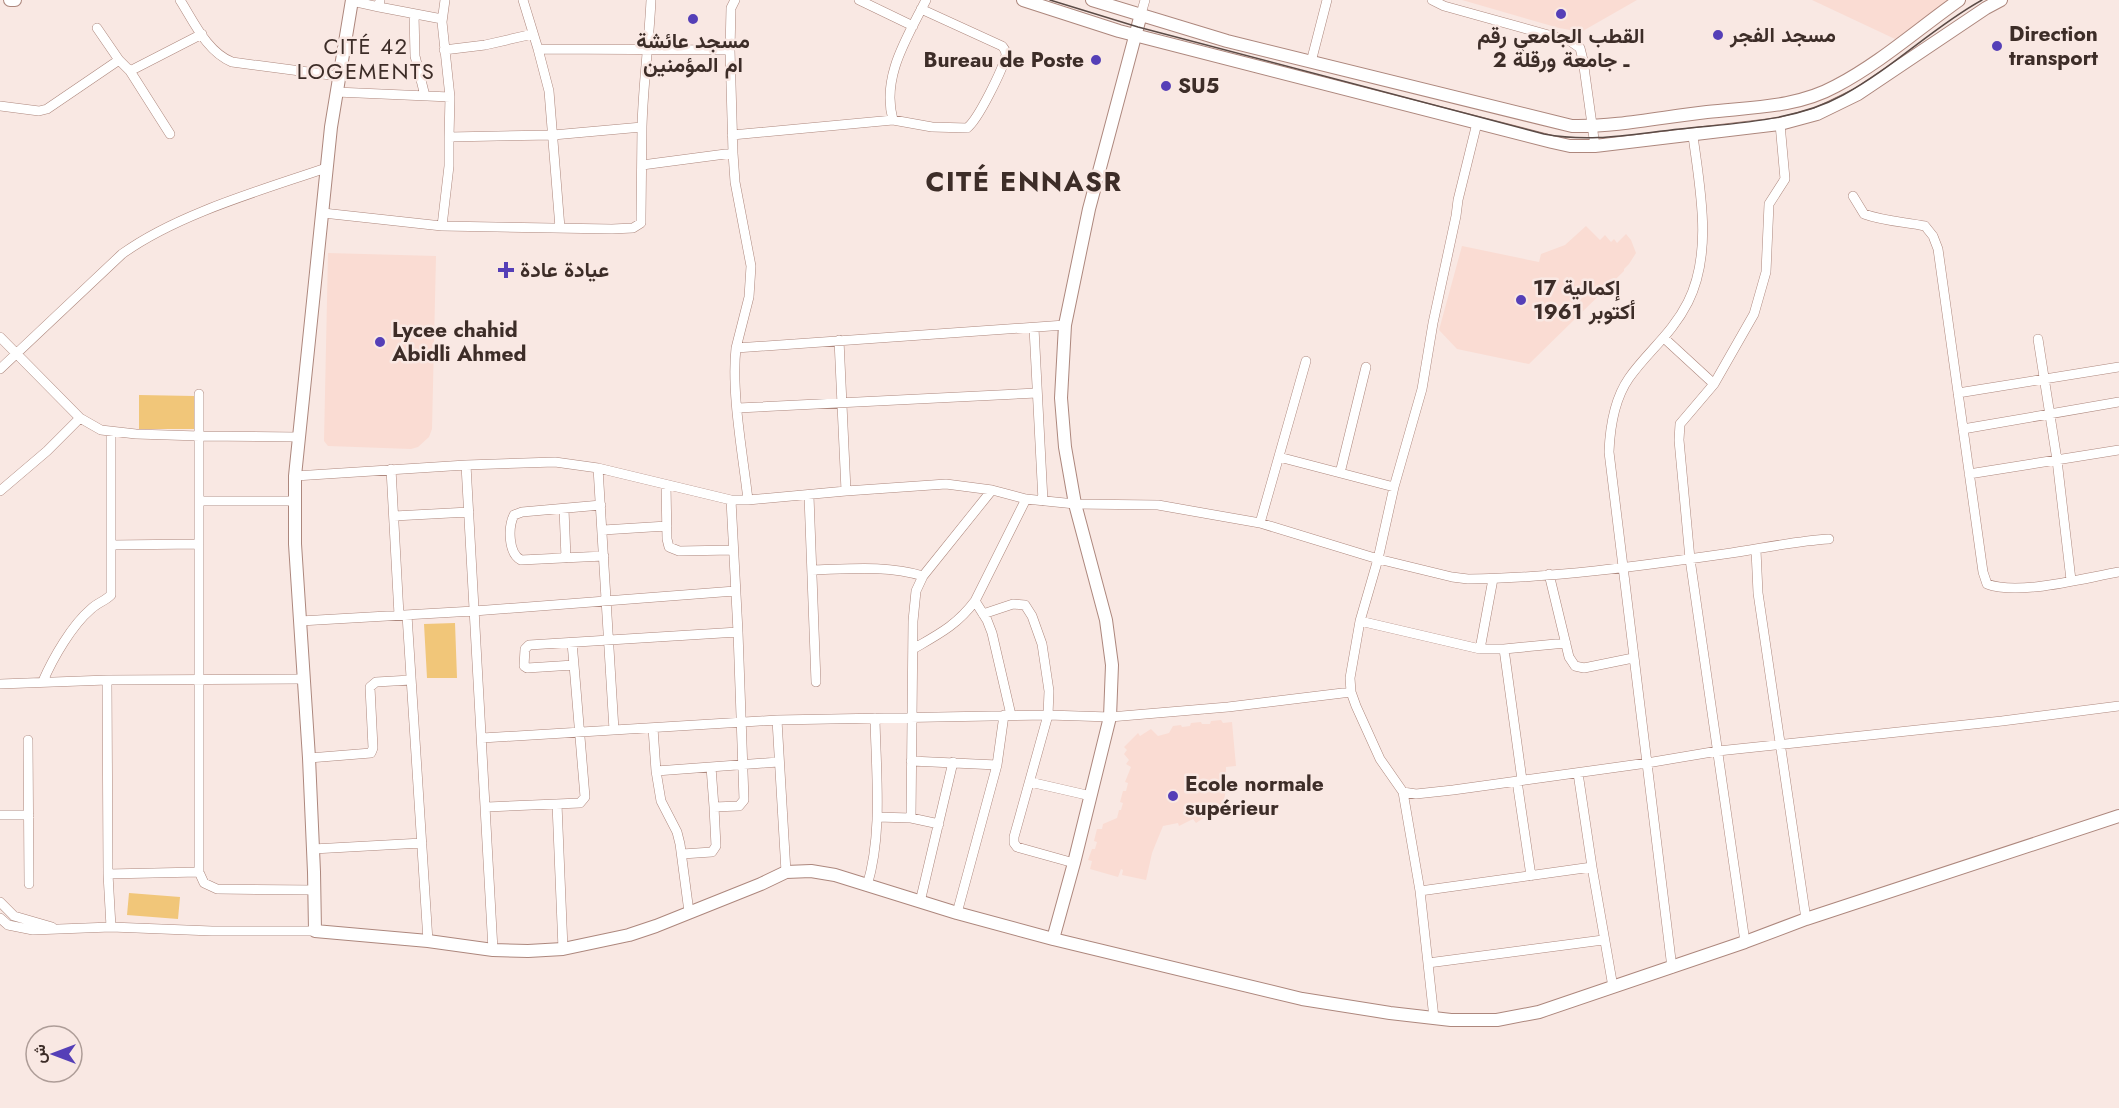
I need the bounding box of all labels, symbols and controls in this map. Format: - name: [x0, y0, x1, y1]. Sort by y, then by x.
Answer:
- marker: القطب الجامعي رقم 2 ـ جامعة ورقلة: [1554, 7, 1568, 21]
- marker: مسجد عائشة ام المؤمنين: [686, 12, 700, 26]
- place label: Direction transport: [2009, 19, 2098, 73]
- place label: مسجد الفجر: [1729, 20, 1836, 50]
- place label: القطب الجامعي رقم 2 ـ جامعة ورقلة: [1477, 21, 1645, 75]
- place label: مسجد عائشة ام المؤمنين: [636, 26, 750, 80]
- marker: مسجد الفجر: [1711, 28, 1725, 42]
- district label: CITÉ 42 LOGEMENTS: [297, 30, 435, 87]
- marker: Direction transport: [1990, 39, 2004, 53]
- place label: Bureau de Poste: [924, 45, 1084, 75]
- marker: Bureau de Poste: [1089, 53, 1103, 67]
- place label: SU5: [1178, 71, 1219, 101]
- marker: SU5: [1159, 79, 1173, 93]
- district label: CITÉ ENNASR: [926, 162, 1122, 201]
- place label: عيادة عادة: [520, 255, 609, 285]
- marker: عيادة عادة: [497, 261, 515, 279]
- place label: إكمالية 17 أكتوبر 1961: [1533, 273, 1635, 327]
- marker: إكمالية 17 أكتوبر 1961: [1514, 293, 1528, 307]
- place label: Lycee chahid Abidli Ahmed: [391, 315, 527, 369]
- marker: Lycee chahid Abidli Ahmed: [373, 335, 387, 349]
- place label: Ecole normale supérieur: [1185, 769, 1324, 823]
- marker: Ecole normale supérieur: [1166, 789, 1180, 803]
- north arrow: [24, 1024, 84, 1084]
- text: ش: [28, 1044, 51, 1064]

